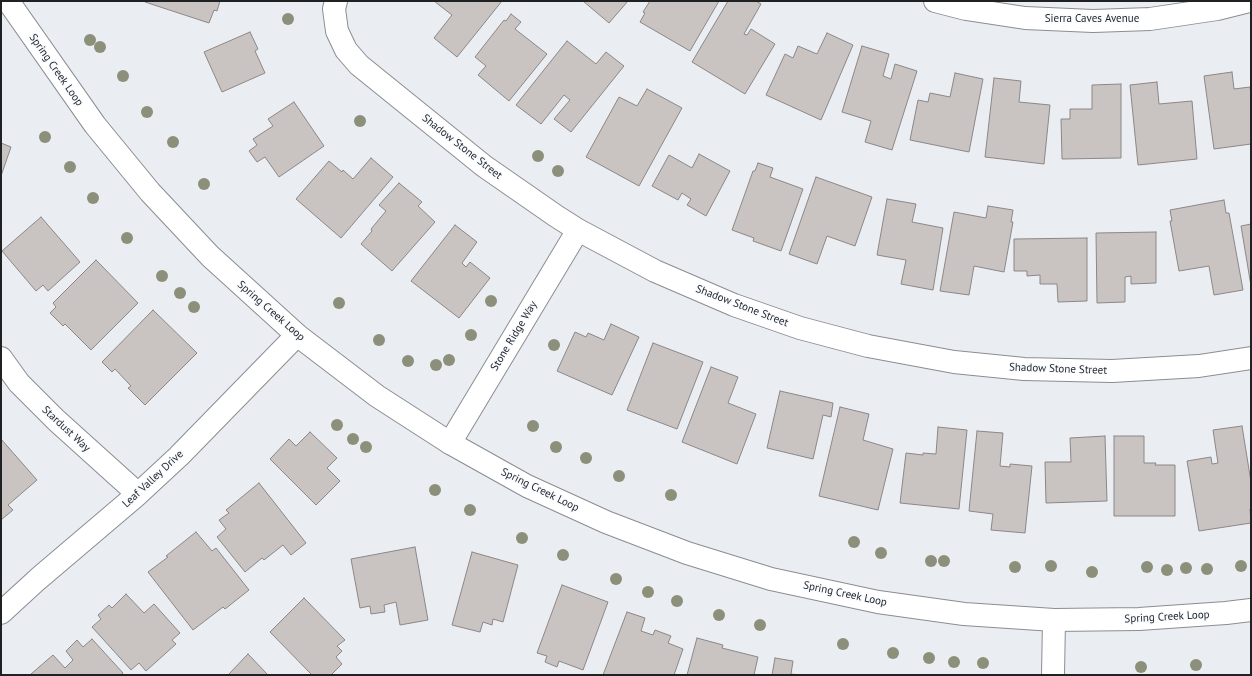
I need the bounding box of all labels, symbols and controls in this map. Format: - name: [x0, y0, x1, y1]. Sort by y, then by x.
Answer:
- street label: Sierra Caves Avenue: [1045, 12, 1139, 26]
- street label: Spring Creek Loop: [26, 31, 86, 109]
- street label: Shadow Stone Street: [419, 112, 505, 182]
- street label: Spring Creek Loop: [235, 278, 307, 344]
- street label: Shadow Stone Street: [694, 282, 790, 330]
- street label: Stone Ridge Way: [488, 299, 540, 373]
- street label: Shadow Stone Street: [1009, 361, 1107, 377]
- street label: Stardust Way: [39, 403, 93, 455]
- street label: Leaf Valley Drive: [120, 448, 186, 510]
- street label: Spring Creek Loop: [499, 465, 581, 515]
- street label: Spring Creek Loop: [802, 579, 888, 609]
- street label: Spring Creek Loop: [1124, 608, 1210, 626]

